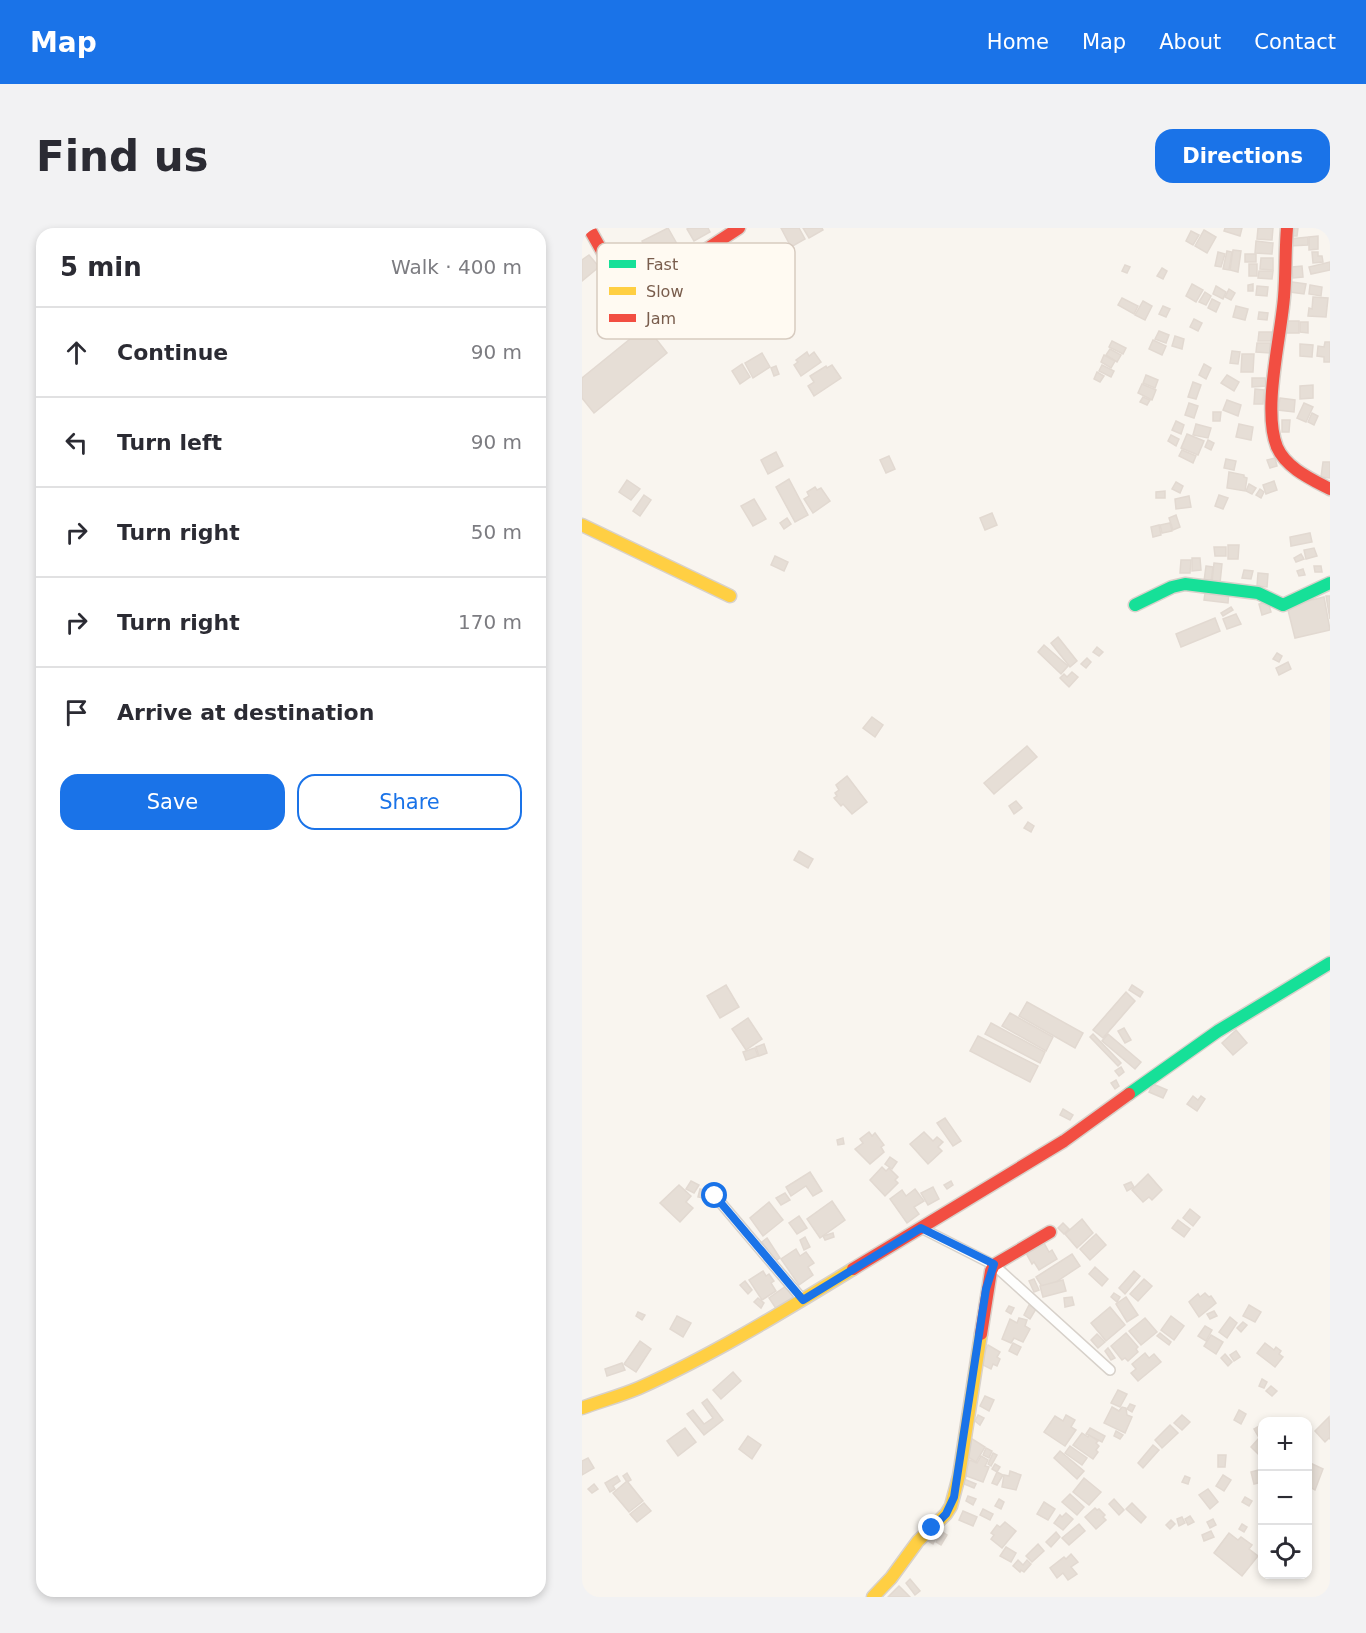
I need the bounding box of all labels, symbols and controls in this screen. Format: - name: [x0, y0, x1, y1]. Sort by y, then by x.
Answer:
- text: Map: [30, 26, 97, 59]
- text: Home: [987, 30, 1049, 54]
- text: Map: [1082, 30, 1126, 54]
- text: About: [1159, 30, 1221, 54]
- text: Contact: [1254, 30, 1336, 54]
- button: Directions: [1155, 129, 1330, 183]
- text: Find us: [36, 132, 209, 181]
- legend: [597, 243, 795, 339]
- text: 5 min: [60, 252, 142, 282]
- text: Walk · 400 m: [391, 255, 522, 279]
- text: Fast: [646, 255, 678, 274]
- text: Slow: [646, 282, 683, 301]
- text: Jam: [645, 309, 676, 328]
- icon: ahead: [60, 336, 93, 369]
- text: Continue: [117, 340, 228, 365]
- text: 90 m: [471, 340, 522, 364]
- icon: left: [60, 426, 93, 459]
- text: Turn left: [117, 430, 222, 455]
- text: 90 m: [471, 430, 522, 454]
- icon: right: [60, 516, 93, 549]
- text: Turn right: [117, 520, 240, 545]
- text: 50 m: [471, 520, 522, 544]
- icon: right: [60, 606, 93, 639]
- text: Turn right: [117, 610, 240, 635]
- text: 170 m: [458, 610, 522, 634]
- icon: arrive: [60, 696, 93, 729]
- text: Arrive at destination: [117, 700, 374, 725]
- button: Save: [60, 774, 285, 830]
- button: Share: [297, 774, 522, 830]
- route start: [701, 1182, 727, 1208]
- map controls: [1258, 1417, 1312, 1579]
- button: +: [1258, 1417, 1312, 1471]
- button: −: [1258, 1471, 1312, 1525]
- route end: [918, 1514, 944, 1540]
- button: locate: [1258, 1525, 1312, 1579]

